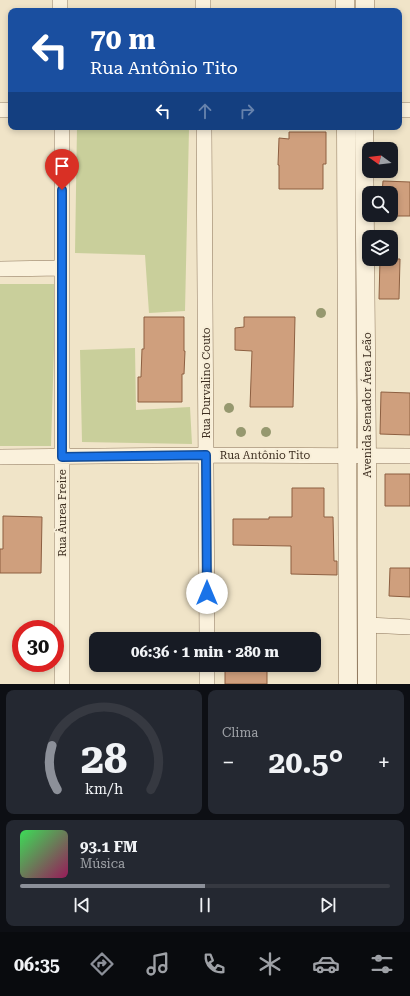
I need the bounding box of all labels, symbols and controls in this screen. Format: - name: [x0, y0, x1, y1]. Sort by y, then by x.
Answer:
- text: 70 m: [90, 23, 155, 56]
- icon: left: [24, 24, 76, 76]
- text: Rua Antônio Tito: [90, 57, 238, 78]
- icon: left: [152, 100, 174, 122]
- icon: ahead: [194, 100, 216, 122]
- icon: right: [236, 100, 258, 122]
- north arrow: [362, 142, 398, 178]
- map controls: [362, 142, 398, 266]
- pin: [45, 149, 79, 190]
- icon: arrive: [51, 155, 73, 177]
- button: search: [362, 186, 398, 222]
- button: layers: [362, 230, 398, 266]
- street label: Rua Durvalino Couto: [200, 327, 213, 439]
- street label: Avenida Senador Área Leão: [360, 332, 374, 478]
- street label: Rua Antônio Tito: [220, 449, 310, 462]
- street label: Rua Àurea Freire: [55, 469, 69, 557]
- position arrow: [186, 572, 228, 614]
- speed limit sign: 30: [12, 620, 64, 672]
- text: 06:36 · 1 min · 280 m: [131, 643, 279, 661]
- text: Clima: [222, 725, 258, 740]
- text: 28: [81, 734, 127, 783]
- text: 20.5°: [269, 745, 343, 780]
- text: −: [222, 750, 234, 775]
- text: +: [378, 750, 390, 775]
- text: km/h: [85, 781, 123, 797]
- text: 93.1 FM: [80, 838, 137, 856]
- text: Música: [80, 856, 125, 871]
- icon: previous: [71, 894, 93, 916]
- icon: pause: [194, 894, 216, 916]
- icon: next: [317, 894, 339, 916]
- icon: directions: [88, 950, 116, 978]
- icon: music: [144, 950, 172, 978]
- icon: phone: [200, 950, 228, 978]
- icon: climate: [256, 950, 284, 978]
- icon: car: [312, 950, 340, 978]
- icon: filters: [368, 950, 396, 978]
- text: 06:35: [14, 954, 60, 975]

